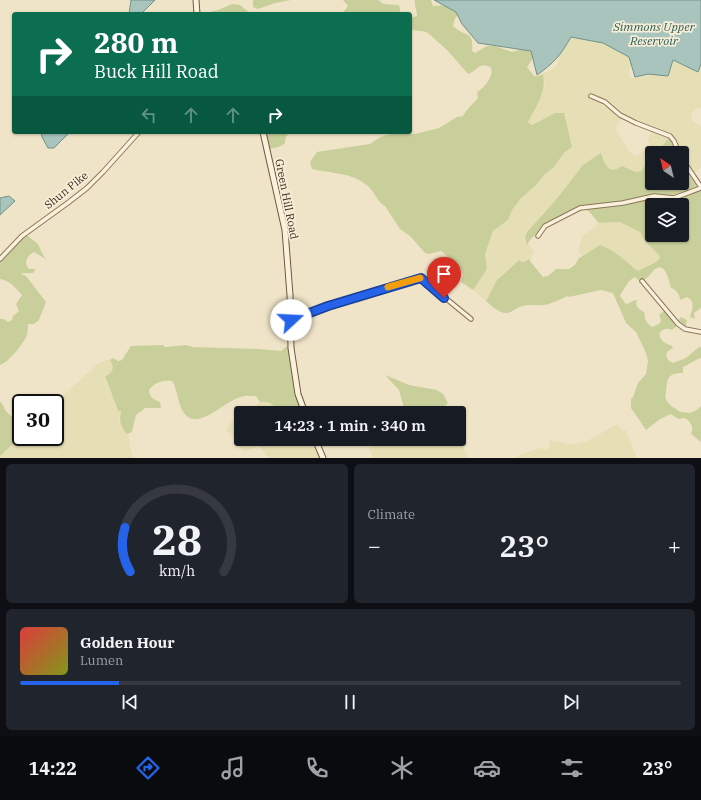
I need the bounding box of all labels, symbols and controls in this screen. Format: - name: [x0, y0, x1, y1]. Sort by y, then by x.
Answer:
- water label: Simmons Upper Reservoir: [612, 19, 696, 48]
- text: 280 m: [94, 24, 178, 61]
- icon: right: [28, 28, 80, 80]
- text: Buck Hill Road: [94, 60, 219, 83]
- icon: left: [138, 104, 160, 126]
- icon: ahead: [180, 104, 202, 126]
- icon: ahead: [222, 104, 244, 126]
- icon: right: [264, 104, 286, 126]
- north arrow: [645, 146, 689, 190]
- map controls: [645, 146, 689, 242]
- street label: Green Hill Road: [272, 158, 302, 241]
- street label: Shun Pike: [41, 168, 91, 212]
- button: layers: [645, 198, 689, 242]
- pin: [427, 257, 461, 298]
- icon: arrive: [433, 263, 455, 285]
- position arrow: [270, 299, 312, 341]
- speed limit sign: 30: [12, 394, 64, 446]
- text: 14:23 · 1 min · 340 m: [274, 416, 426, 435]
- text: Climate: [368, 506, 415, 523]
- text: 28: [152, 511, 202, 565]
- text: 23°: [499, 526, 549, 565]
- text: −: [368, 531, 381, 560]
- text: +: [668, 531, 681, 560]
- text: km/h: [159, 560, 195, 579]
- text: Golden Hour: [80, 633, 175, 652]
- text: Lumen: [80, 652, 123, 669]
- icon: previous: [119, 691, 141, 713]
- icon: pause: [339, 691, 361, 713]
- icon: next: [560, 691, 582, 713]
- icon: directions: [134, 754, 162, 782]
- icon: music: [219, 754, 247, 782]
- icon: phone: [303, 754, 331, 782]
- icon: climate: [388, 754, 416, 782]
- icon: car: [473, 754, 501, 782]
- icon: filters: [558, 754, 586, 782]
- text: 14:22: [28, 757, 77, 780]
- text: 23°: [643, 757, 673, 780]

